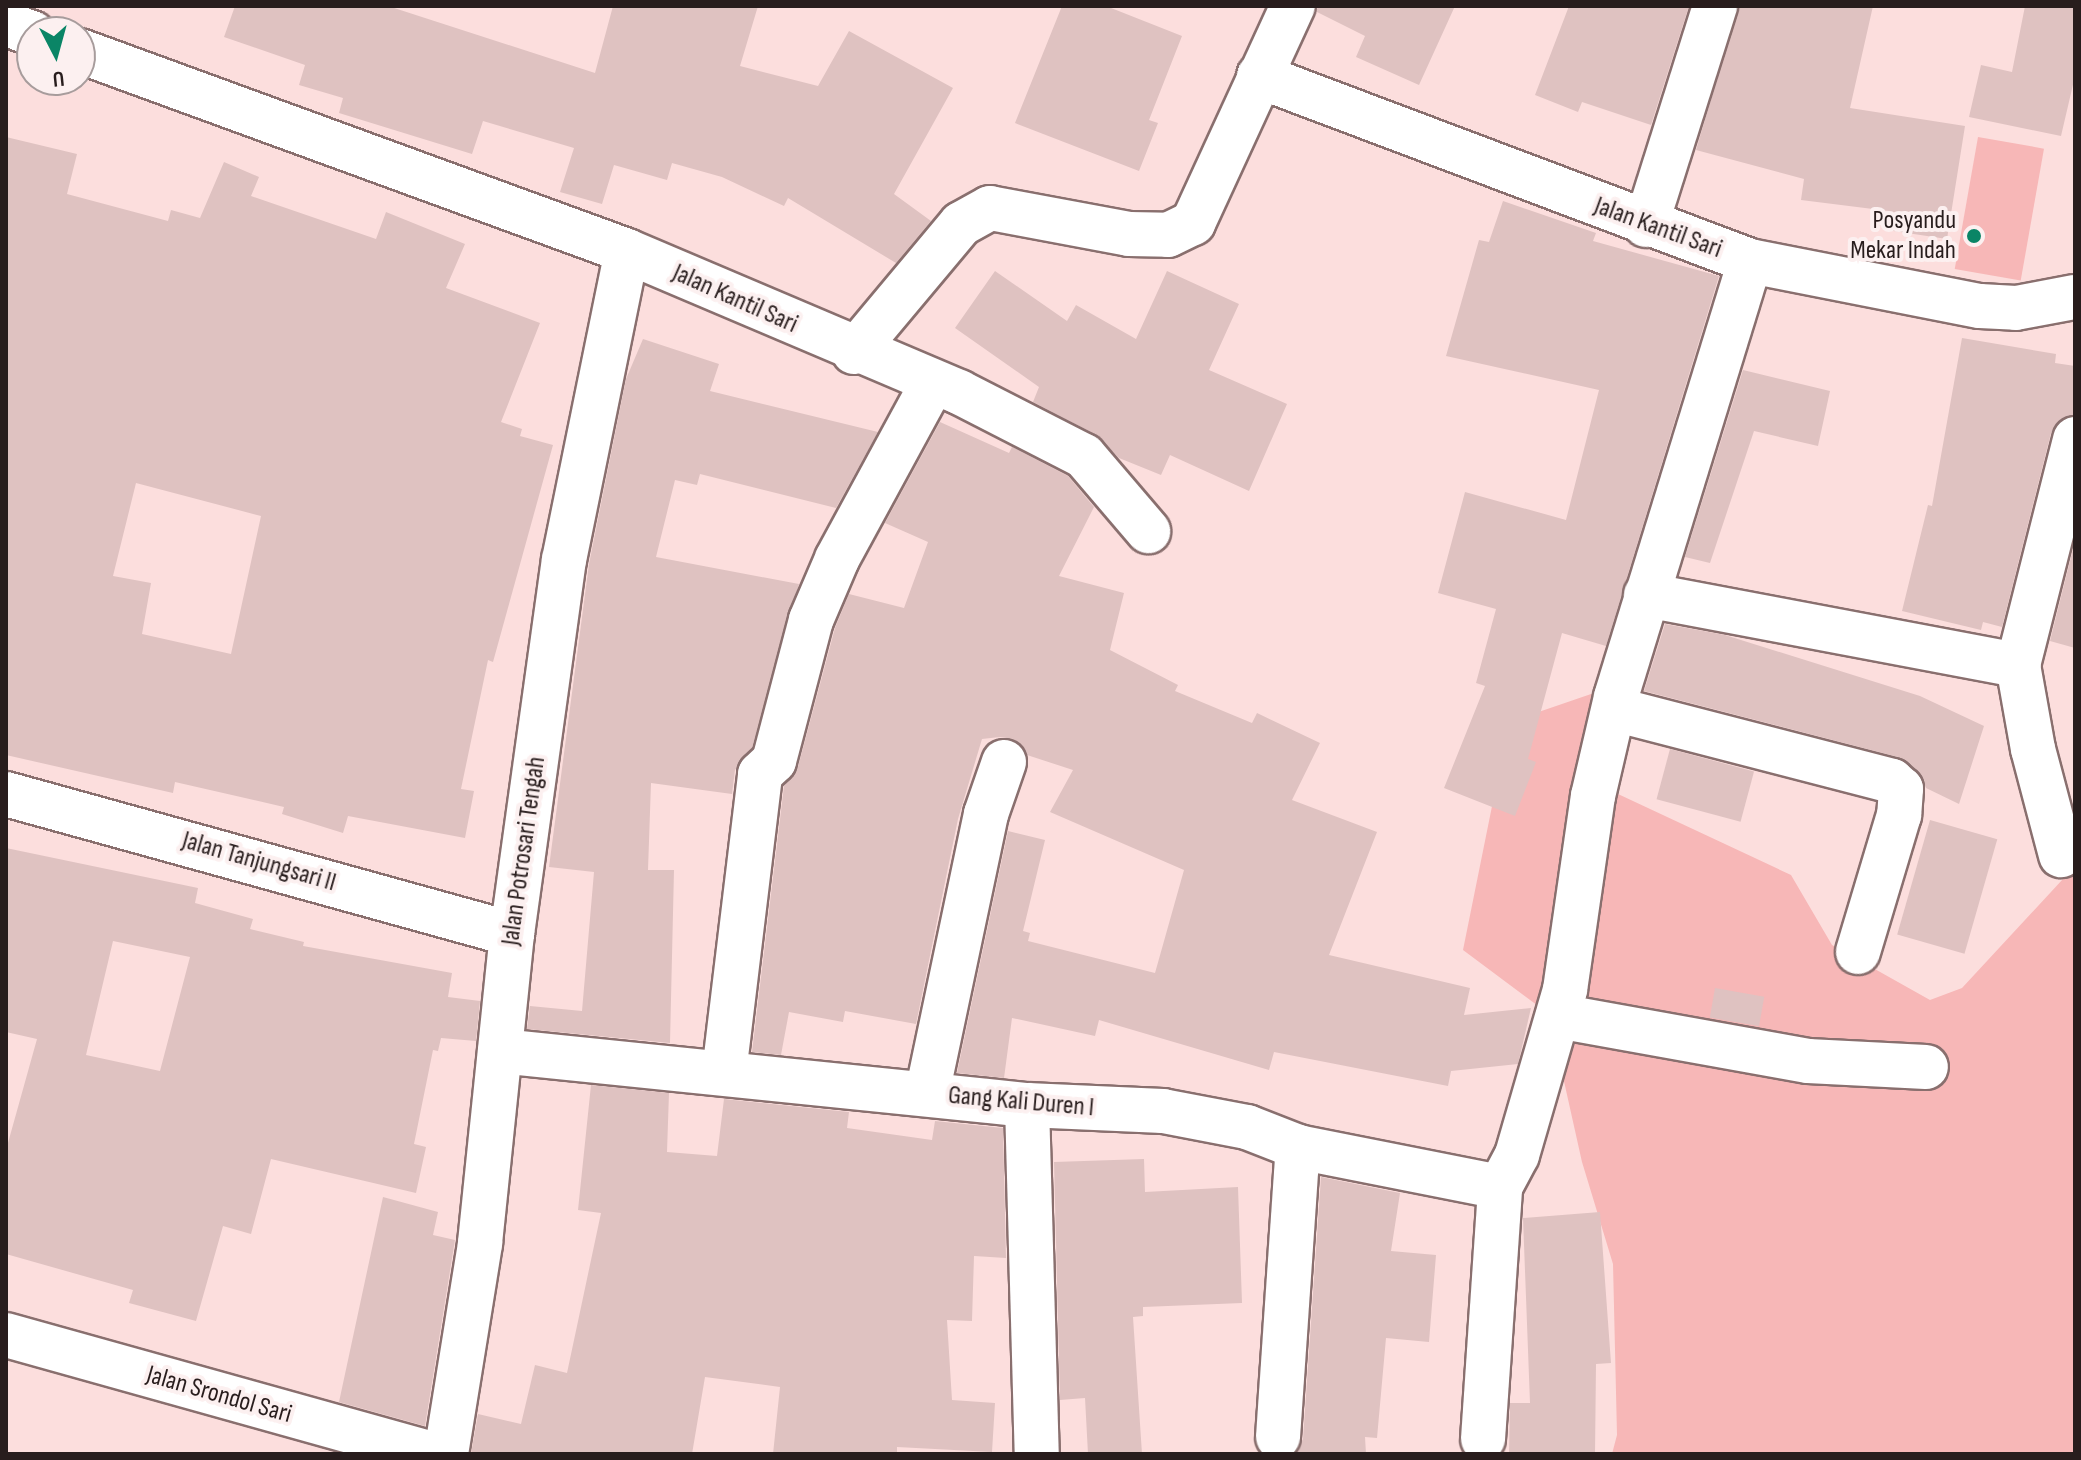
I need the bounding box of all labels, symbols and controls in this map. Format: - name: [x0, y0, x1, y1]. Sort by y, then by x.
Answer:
- north arrow: [16, 16, 96, 96]
- text: U: [51, 64, 65, 92]
- street label: Jalan Kantil Sari: [1590, 191, 1726, 265]
- place label: Posyandu Mekar Indah: [1850, 205, 1956, 266]
- marker: Posyandu Mekar Indah: [1963, 225, 1985, 247]
- street label: Jalan Kantil Sari: [668, 258, 802, 340]
- street label: Jalan Potrosari Tengah: [495, 755, 553, 947]
- street label: Jalan Tanjungsari II: [178, 825, 340, 899]
- street label: Gang Kali Duren I: [947, 1080, 1095, 1124]
- street label: Jalan Srondol Sari: [143, 1359, 295, 1431]

